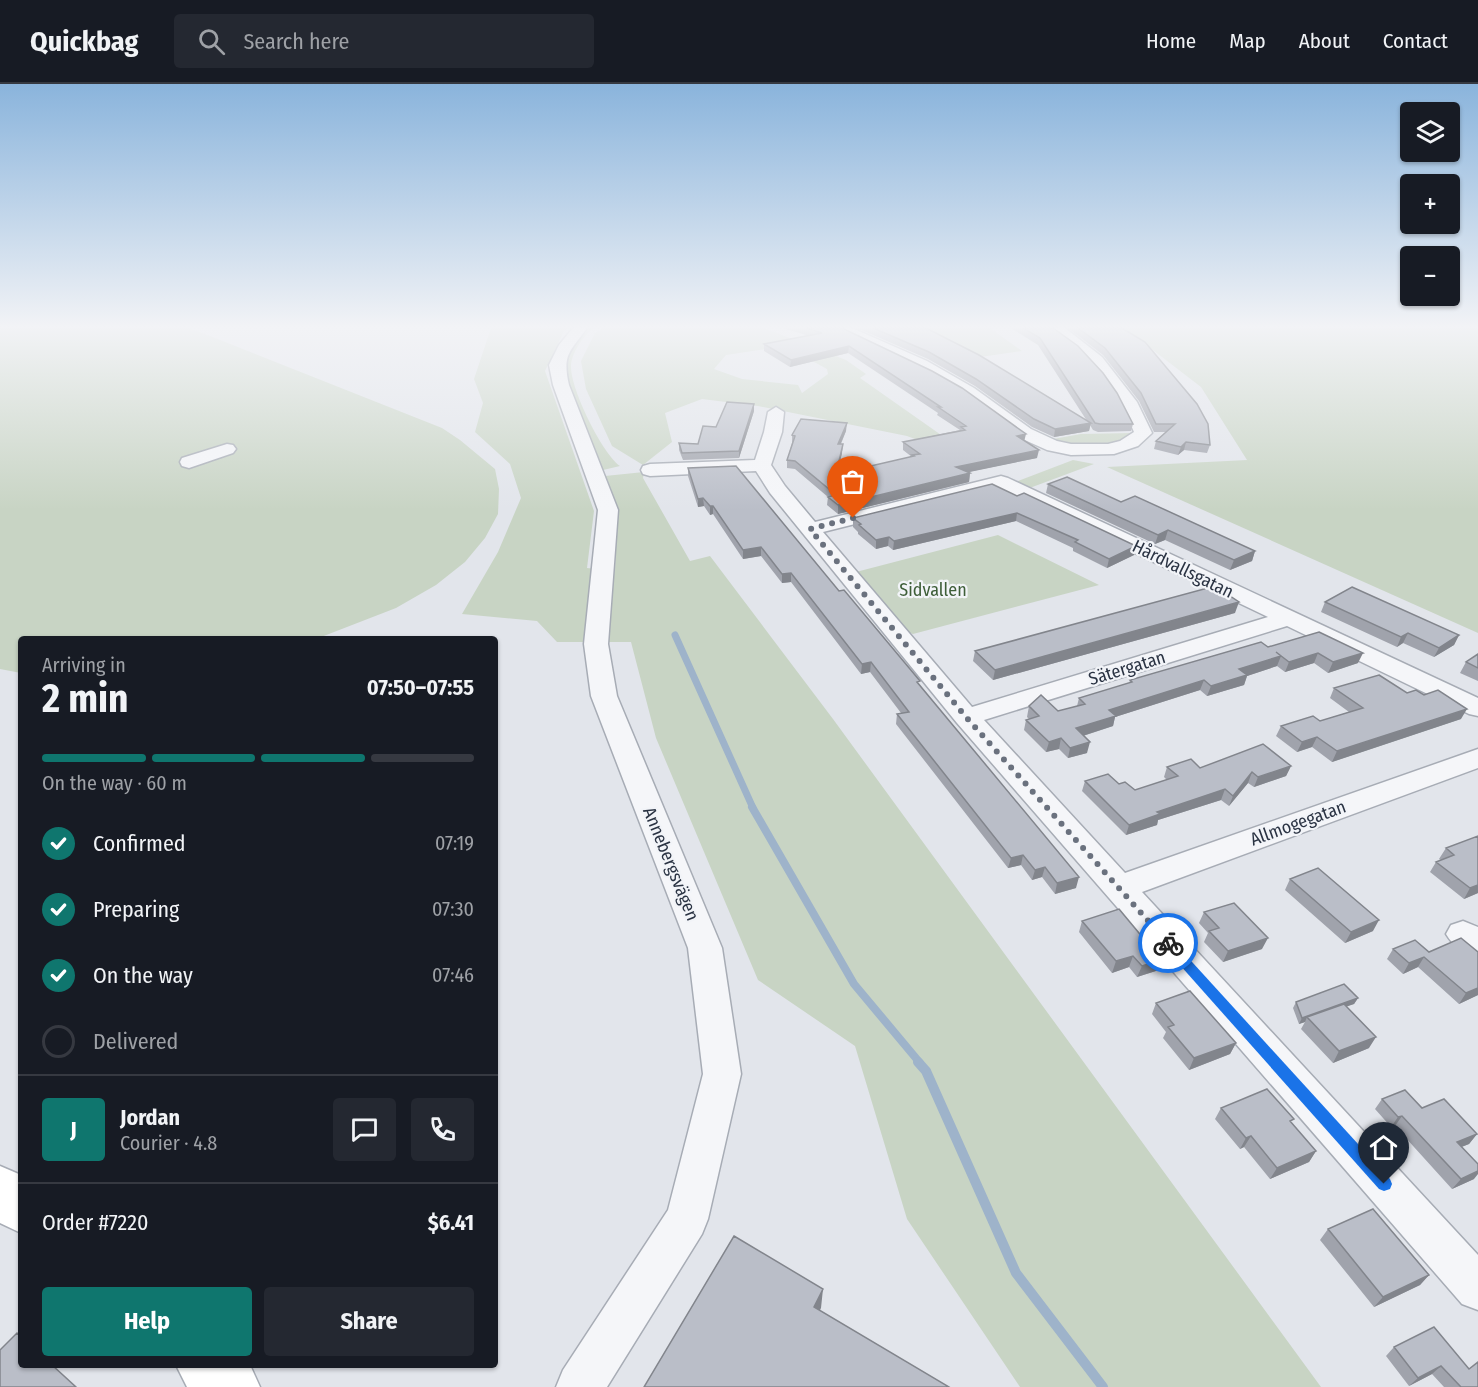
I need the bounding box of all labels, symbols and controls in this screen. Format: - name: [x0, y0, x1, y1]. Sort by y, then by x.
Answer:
- search box: [174, 14, 594, 68]
- text: Quickbag: [30, 25, 138, 58]
- icon: search: [195, 25, 228, 58]
- text: Search here: [243, 28, 349, 55]
- text: Home: [1146, 28, 1196, 54]
- text: Map: [1229, 28, 1266, 54]
- text: About: [1299, 28, 1350, 54]
- text: Contact: [1383, 28, 1448, 54]
- map controls: [1400, 102, 1460, 306]
- button: layers: [1400, 102, 1460, 162]
- button: +: [1400, 174, 1460, 234]
- button: −: [1400, 246, 1460, 306]
- pin: [827, 456, 878, 518]
- icon: bag: [836, 465, 869, 498]
- street label: Hårdvallsgatan: [1129, 535, 1237, 603]
- park label: Sidvallen: [899, 579, 967, 601]
- street label: Sätergatan: [1086, 646, 1168, 690]
- text: Arriving in: [42, 653, 126, 677]
- text: 07:50–07:55: [367, 674, 474, 701]
- text: 2 min: [42, 676, 128, 722]
- text: On the way · 60 m: [42, 771, 187, 795]
- street label: Allmogegatan: [1247, 796, 1349, 850]
- street label: Annebergsvägen: [638, 804, 704, 924]
- icon: check: [42, 827, 75, 860]
- text: Confirmed: [93, 830, 186, 857]
- text: 07:19: [435, 831, 474, 855]
- icon: check: [42, 893, 75, 926]
- text: Preparing: [93, 896, 179, 923]
- text: 07:30: [432, 897, 474, 921]
- courier: [1138, 913, 1198, 973]
- icon: bike: [1152, 927, 1185, 960]
- icon: check: [42, 959, 75, 992]
- text: On the way: [93, 962, 193, 989]
- text: 07:46: [432, 963, 474, 987]
- text: Delivered: [93, 1028, 178, 1055]
- button: chat: [333, 1098, 396, 1161]
- button: phone: [411, 1098, 474, 1161]
- text: Jordan: [120, 1104, 180, 1131]
- text: J: [70, 1116, 77, 1143]
- pin: [1358, 1122, 1409, 1184]
- text: Courier · 4.8: [120, 1131, 217, 1155]
- icon: home: [1367, 1131, 1400, 1164]
- text: Order #7220: [42, 1209, 148, 1236]
- text: $6.41: [428, 1209, 474, 1236]
- button: Help: [42, 1287, 252, 1356]
- button: Share: [264, 1287, 474, 1356]

